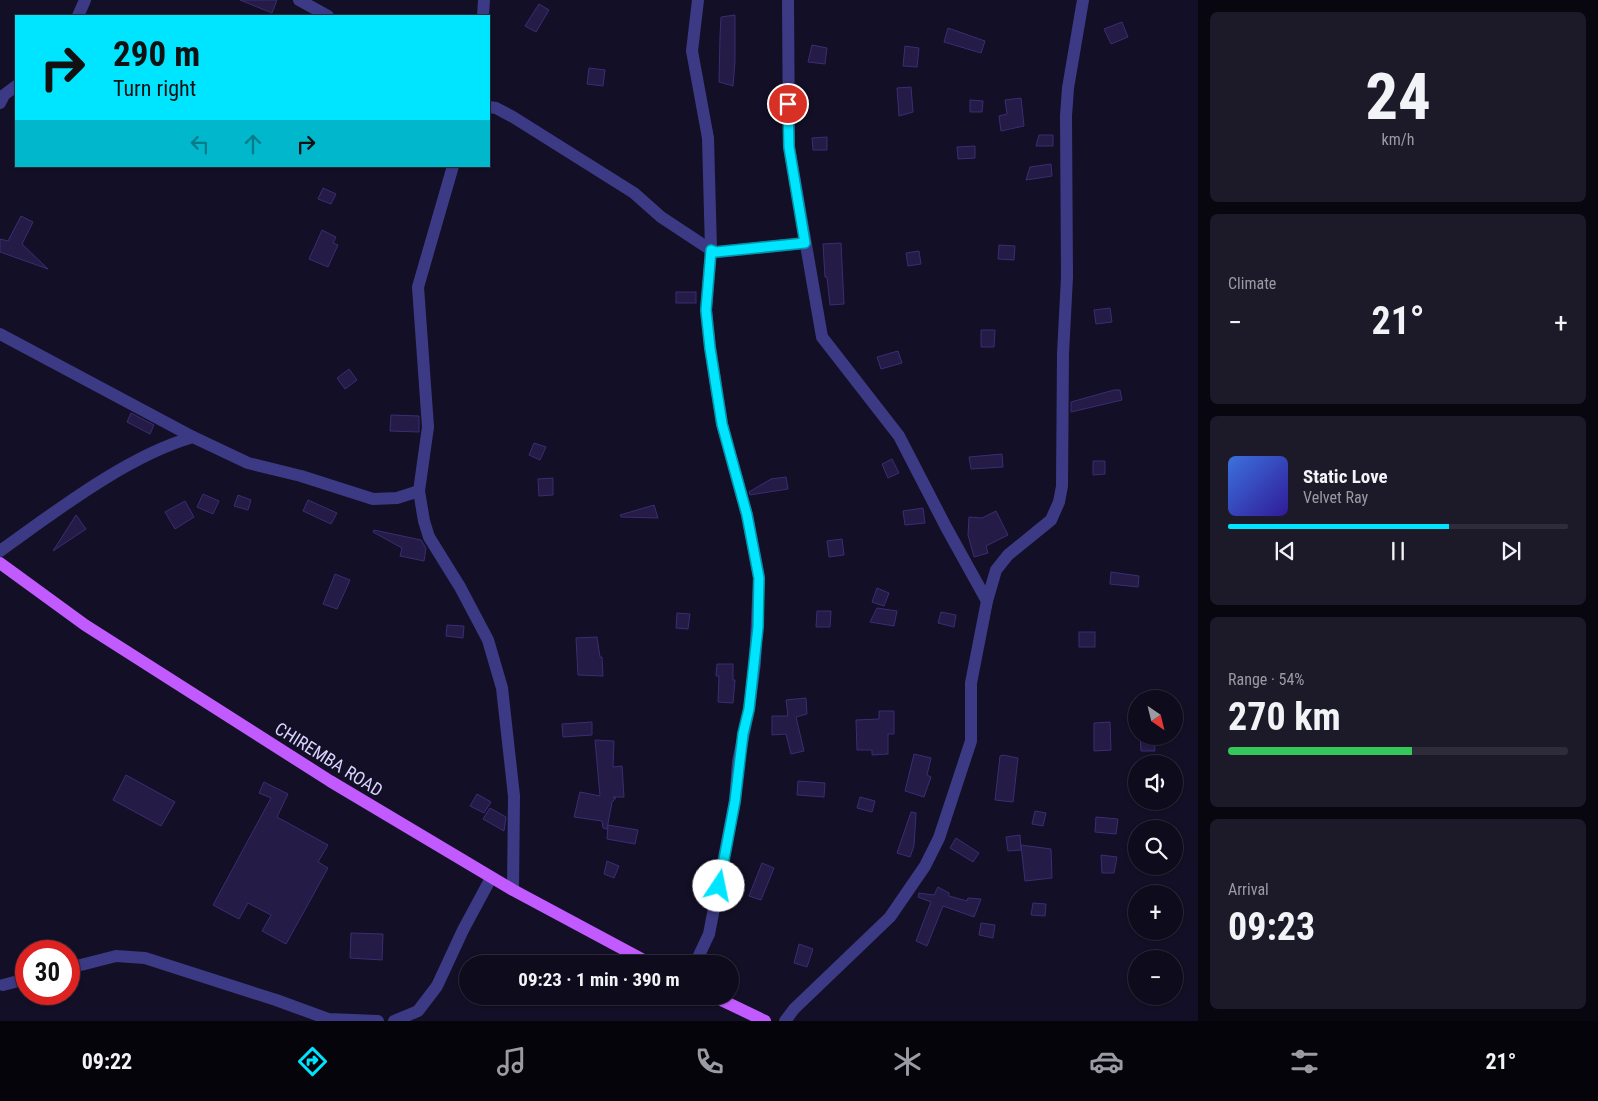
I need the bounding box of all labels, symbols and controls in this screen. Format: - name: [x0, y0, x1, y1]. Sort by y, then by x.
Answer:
- text: 290 m: [113, 34, 200, 75]
- icon: right: [30, 35, 95, 100]
- text: 24: [1365, 59, 1431, 135]
- text: Turn right: [113, 76, 196, 101]
- pin: [767, 83, 809, 125]
- icon: arrive: [774, 90, 802, 118]
- icon: left: [186, 130, 214, 158]
- icon: ahead: [239, 130, 267, 158]
- icon: right: [292, 130, 320, 158]
- text: km/h: [1382, 130, 1414, 149]
- text: Climate: [1228, 274, 1276, 293]
- text: 21°: [1371, 299, 1425, 343]
- text: −: [1228, 306, 1242, 339]
- text: +: [1554, 306, 1568, 339]
- text: Static Love: [1303, 465, 1388, 488]
- text: Velvet Ray: [1303, 488, 1368, 507]
- icon: previous: [1271, 537, 1299, 565]
- icon: pause: [1384, 537, 1412, 565]
- icon: next: [1497, 537, 1525, 565]
- text: Range · 54%: [1228, 670, 1304, 689]
- north arrow: [1128, 690, 1182, 745]
- map controls: [1128, 690, 1183, 1005]
- text: 270 km: [1228, 695, 1341, 739]
- street label: CHIREMBA ROAD: [271, 717, 387, 801]
- button: sound: [1128, 755, 1183, 810]
- button: search: [1128, 820, 1183, 875]
- position arrow: [692, 859, 744, 911]
- text: Arrival: [1228, 880, 1269, 899]
- button: +: [1128, 885, 1183, 940]
- text: 09:23: [1228, 905, 1315, 949]
- speed limit sign: 30: [15, 940, 80, 1005]
- button: −: [1128, 950, 1183, 1005]
- text: 09:23 · 1 min · 390 m: [518, 968, 680, 991]
- icon: directions: [295, 1044, 330, 1079]
- icon: music: [494, 1044, 529, 1079]
- icon: phone: [692, 1044, 727, 1079]
- icon: climate: [890, 1044, 925, 1079]
- icon: car: [1089, 1044, 1124, 1079]
- icon: filters: [1287, 1044, 1322, 1079]
- text: 09:22: [82, 1049, 132, 1074]
- text: 21°: [1485, 1049, 1516, 1074]

